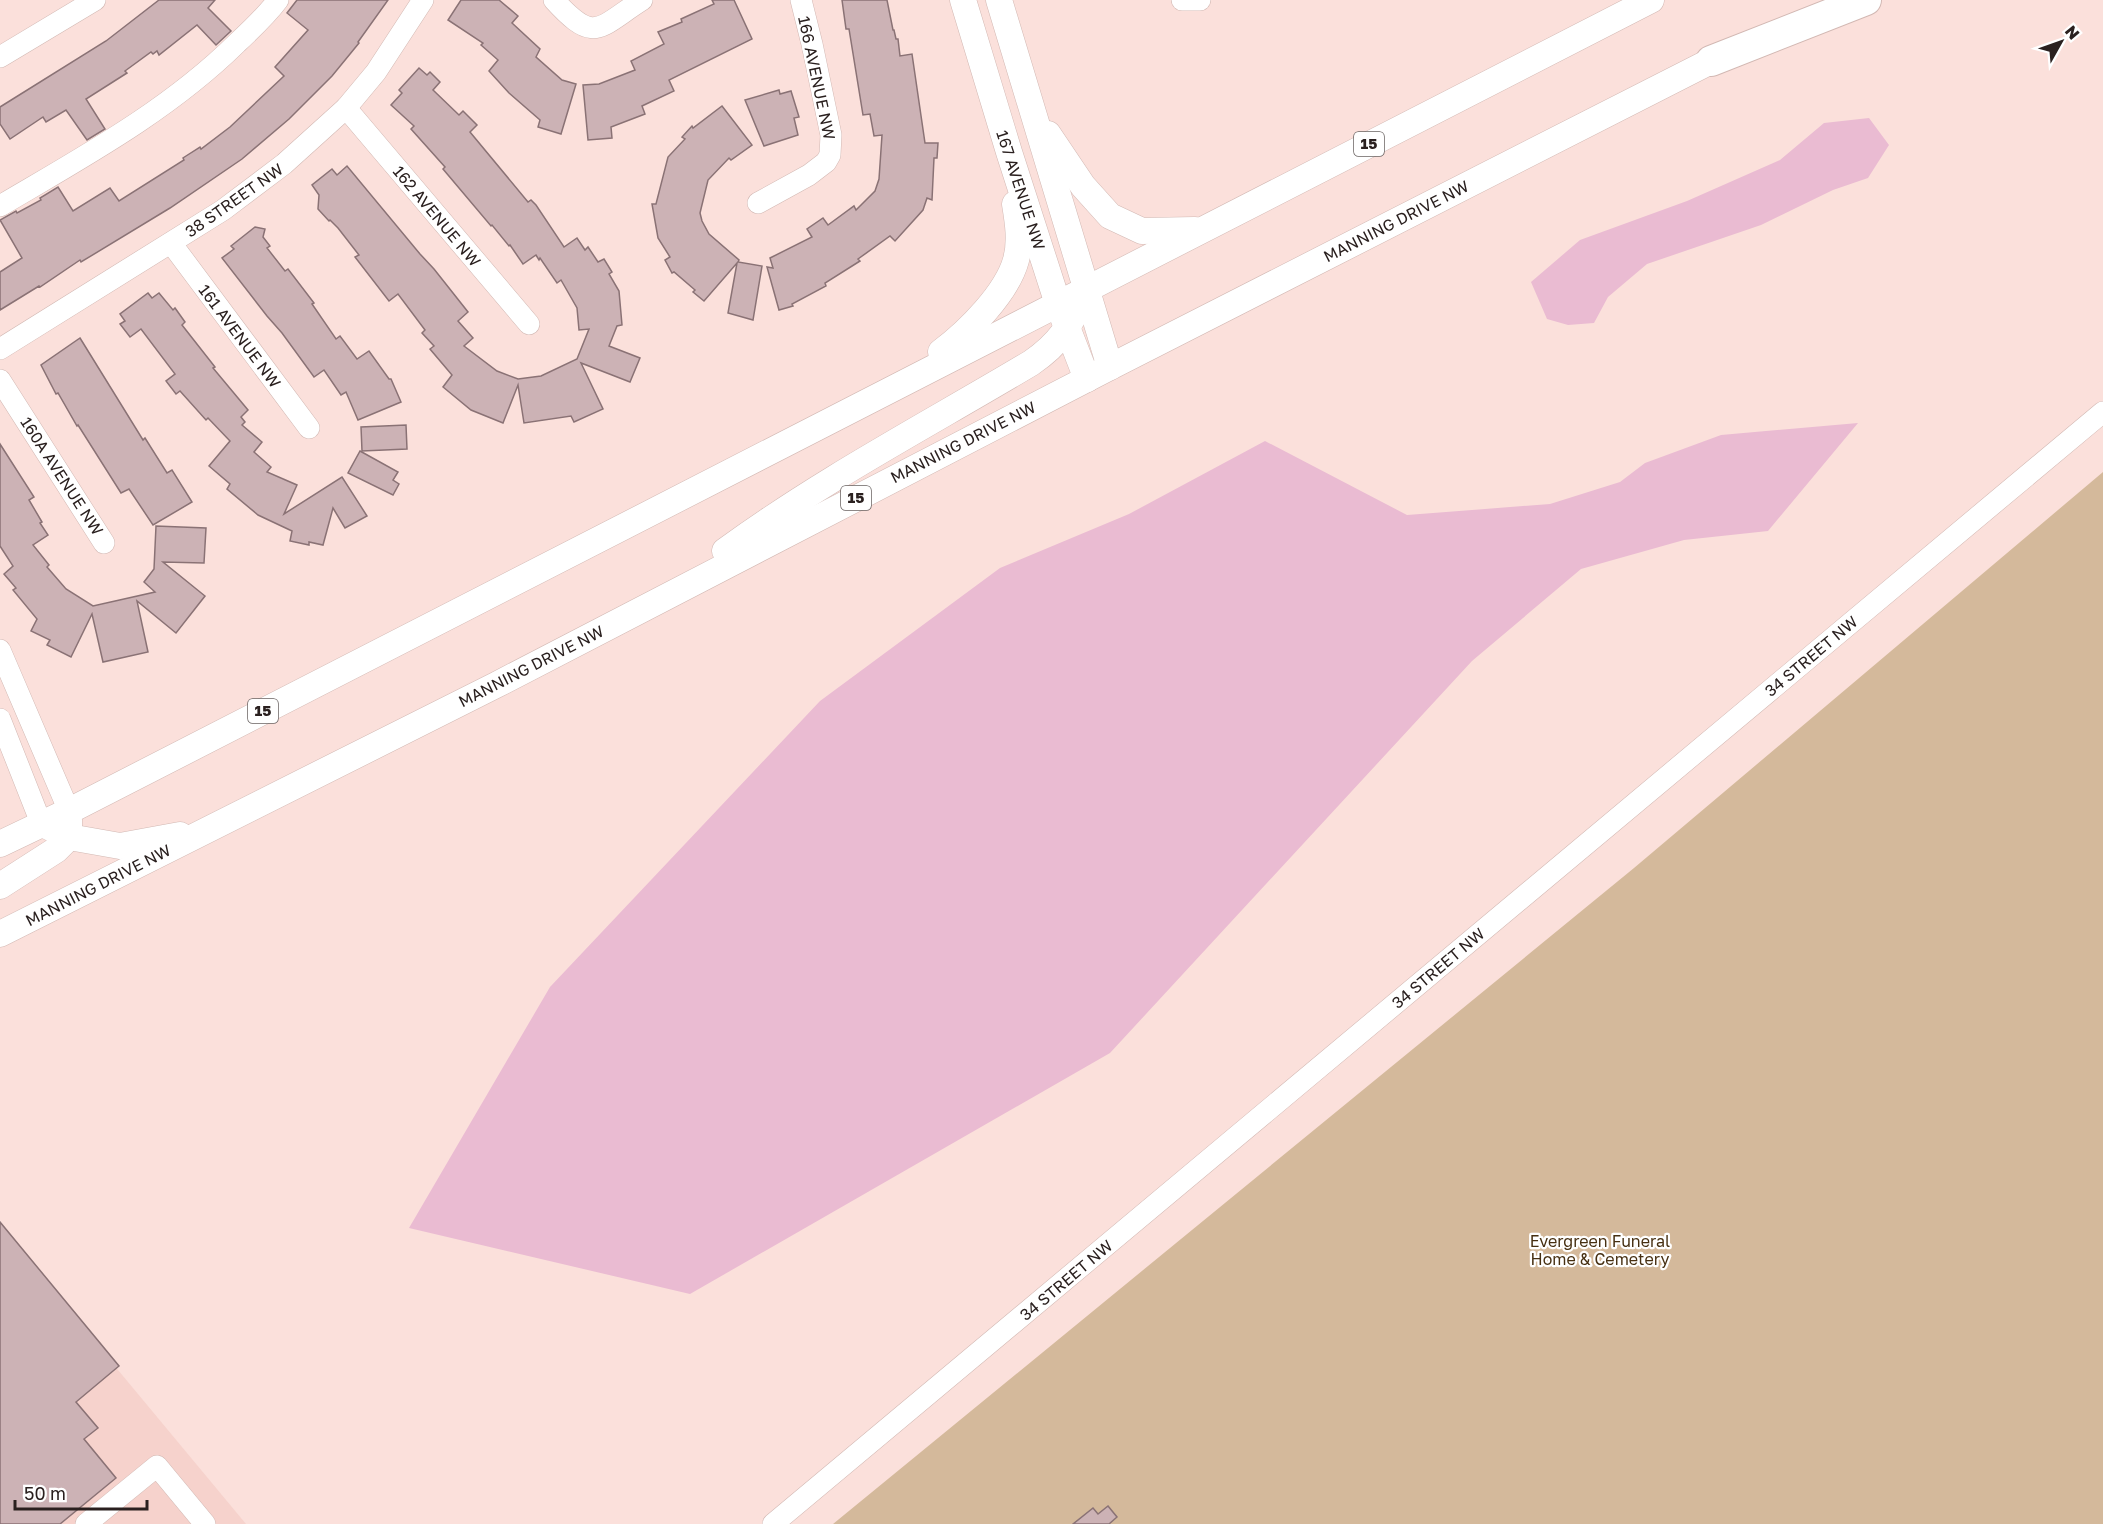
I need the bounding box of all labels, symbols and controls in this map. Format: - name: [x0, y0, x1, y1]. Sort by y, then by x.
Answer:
- north arrow: [2031, 12, 2091, 72]
- street label: 166 AVENUE NW: [794, 14, 840, 142]
- text: N: [2061, 21, 2084, 43]
- street label: 167 AVENUE NW: [992, 128, 1050, 252]
- road number: 15: [1354, 132, 1384, 156]
- street label: 38 STREET NW: [181, 159, 287, 241]
- street label: 162 AVENUE NW: [389, 161, 485, 271]
- street label: MANNING DRIVE NW: [1320, 176, 1472, 266]
- street label: 161 AVENUE NW: [195, 280, 285, 392]
- street label: MANNING DRIVE NW: [887, 397, 1039, 487]
- street label: 160A AVENUE NW: [16, 413, 108, 539]
- road number: 15: [841, 486, 871, 510]
- street label: 34 STREET NW: [1760, 611, 1862, 701]
- street label: MANNING DRIVE NW: [455, 621, 607, 711]
- road number: 15: [248, 699, 278, 723]
- street label: MANNING DRIVE NW: [22, 840, 174, 930]
- street label: 34 STREET NW: [1387, 923, 1489, 1013]
- park label: Evergreen Funeral Home & Cemetery: [1530, 1231, 1670, 1269]
- street label: 34 STREET NW: [1015, 1235, 1117, 1325]
- scale bar: [15, 1473, 147, 1511]
- text: 50 m: [24, 1482, 66, 1504]

